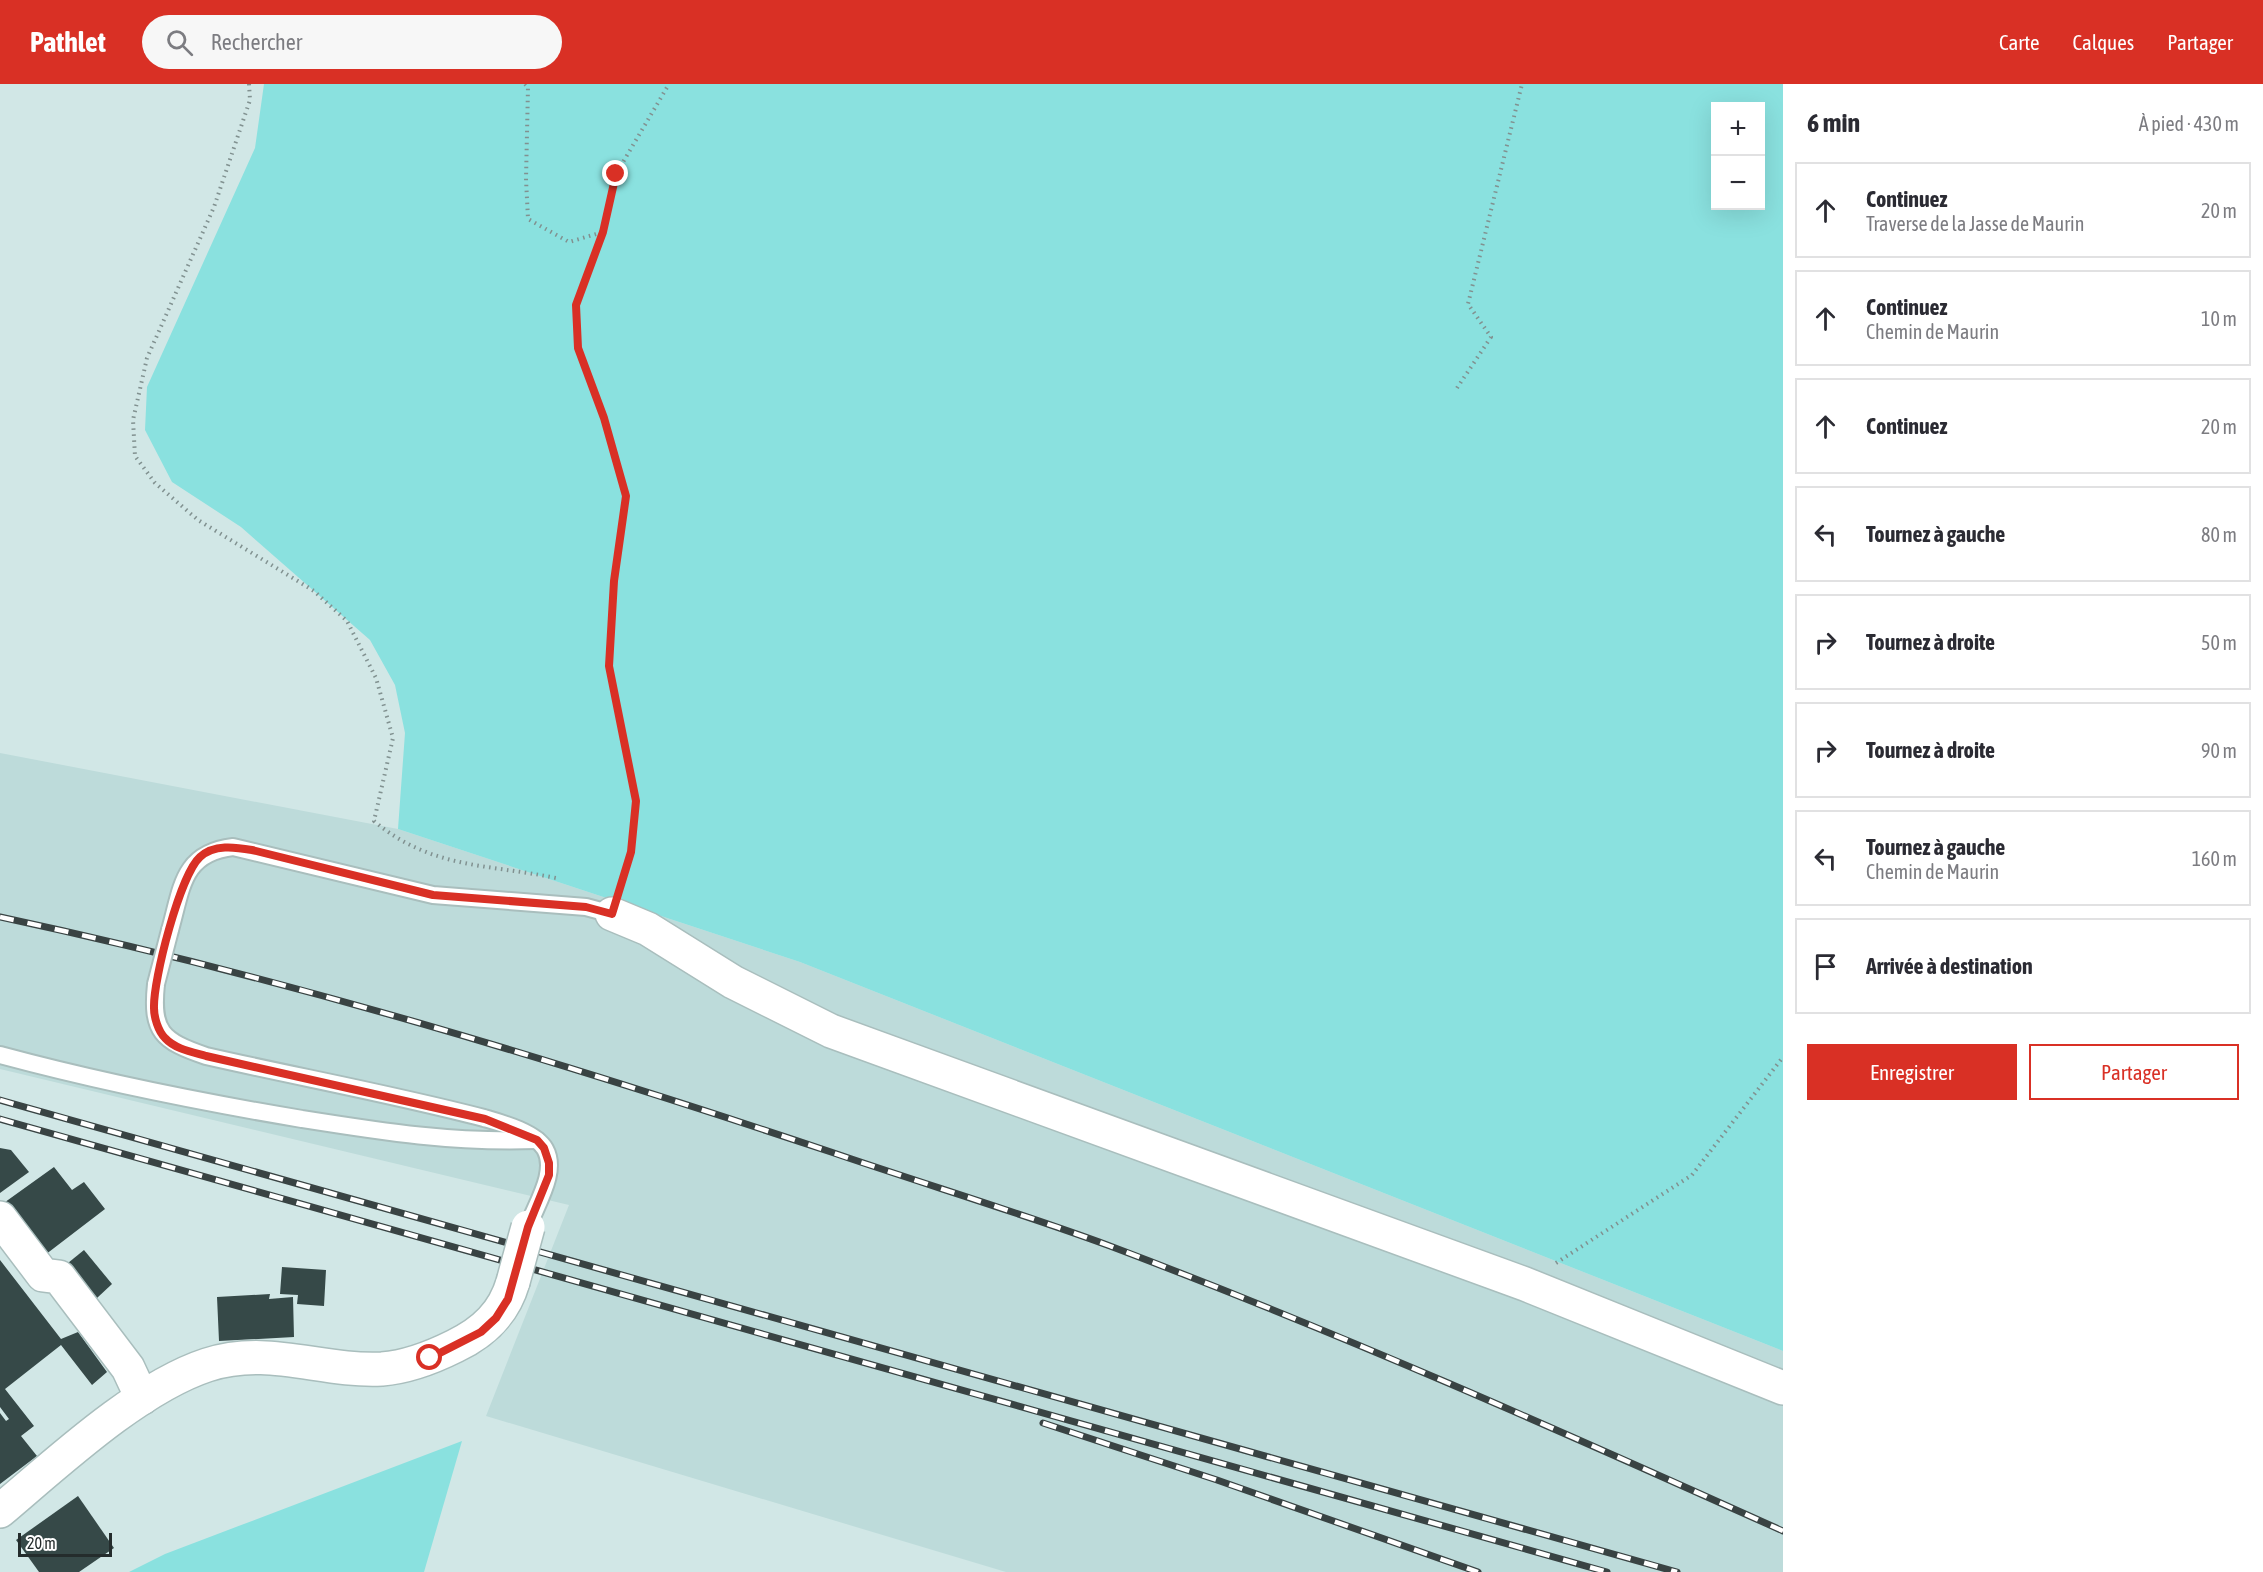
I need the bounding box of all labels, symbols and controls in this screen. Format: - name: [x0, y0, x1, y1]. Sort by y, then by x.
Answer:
- search box: [142, 15, 562, 69]
- text: Pathlet: [30, 26, 106, 58]
- icon: search: [163, 26, 196, 59]
- text: Rechercher: [211, 29, 302, 55]
- text: Carte: [1999, 30, 2040, 54]
- text: Calques: [2073, 30, 2134, 54]
- text: Partager: [2167, 30, 2233, 54]
- map controls: [1711, 102, 1765, 210]
- button: +: [1711, 102, 1765, 156]
- text: 6 min: [1807, 108, 1860, 138]
- text: À pied · 430 m: [2139, 112, 2239, 135]
- button: −: [1711, 156, 1765, 210]
- route end: [602, 160, 628, 186]
- text: Continuez: [1866, 186, 1948, 212]
- icon: ahead: [1809, 194, 1842, 227]
- text: 20 m: [2201, 199, 2237, 222]
- text: Traverse de la Jasse de Maurin: [1866, 212, 2084, 235]
- text: Continuez: [1866, 294, 1948, 320]
- icon: ahead: [1809, 302, 1842, 335]
- text: 10 m: [2201, 307, 2237, 330]
- text: Chemin de Maurin: [1866, 320, 1999, 343]
- icon: ahead: [1809, 410, 1842, 443]
- text: Continuez: [1866, 413, 1948, 439]
- text: 20 m: [2201, 415, 2237, 438]
- icon: left: [1809, 518, 1842, 551]
- text: Tournez à gauche: [1866, 521, 2005, 547]
- text: 80 m: [2201, 523, 2237, 546]
- icon: right: [1809, 626, 1842, 659]
- text: Tournez à droite: [1866, 629, 1995, 655]
- text: 50 m: [2201, 631, 2237, 654]
- icon: right: [1809, 734, 1842, 767]
- text: Tournez à droite: [1866, 737, 1995, 763]
- text: 90 m: [2201, 739, 2237, 762]
- text: Tournez à gauche: [1866, 834, 2005, 860]
- icon: left: [1809, 842, 1842, 875]
- text: 160 m: [2192, 847, 2237, 870]
- text: Chemin de Maurin: [1866, 860, 1999, 883]
- icon: arrive: [1809, 950, 1842, 983]
- text: Arrivée à destination: [1866, 953, 2033, 979]
- button: Enregistrer: [1807, 1044, 2017, 1100]
- button: Partager: [2029, 1044, 2239, 1100]
- route start: [416, 1344, 442, 1370]
- scale bar: [18, 1530, 112, 1558]
- text: 20 m: [27, 1534, 56, 1552]

